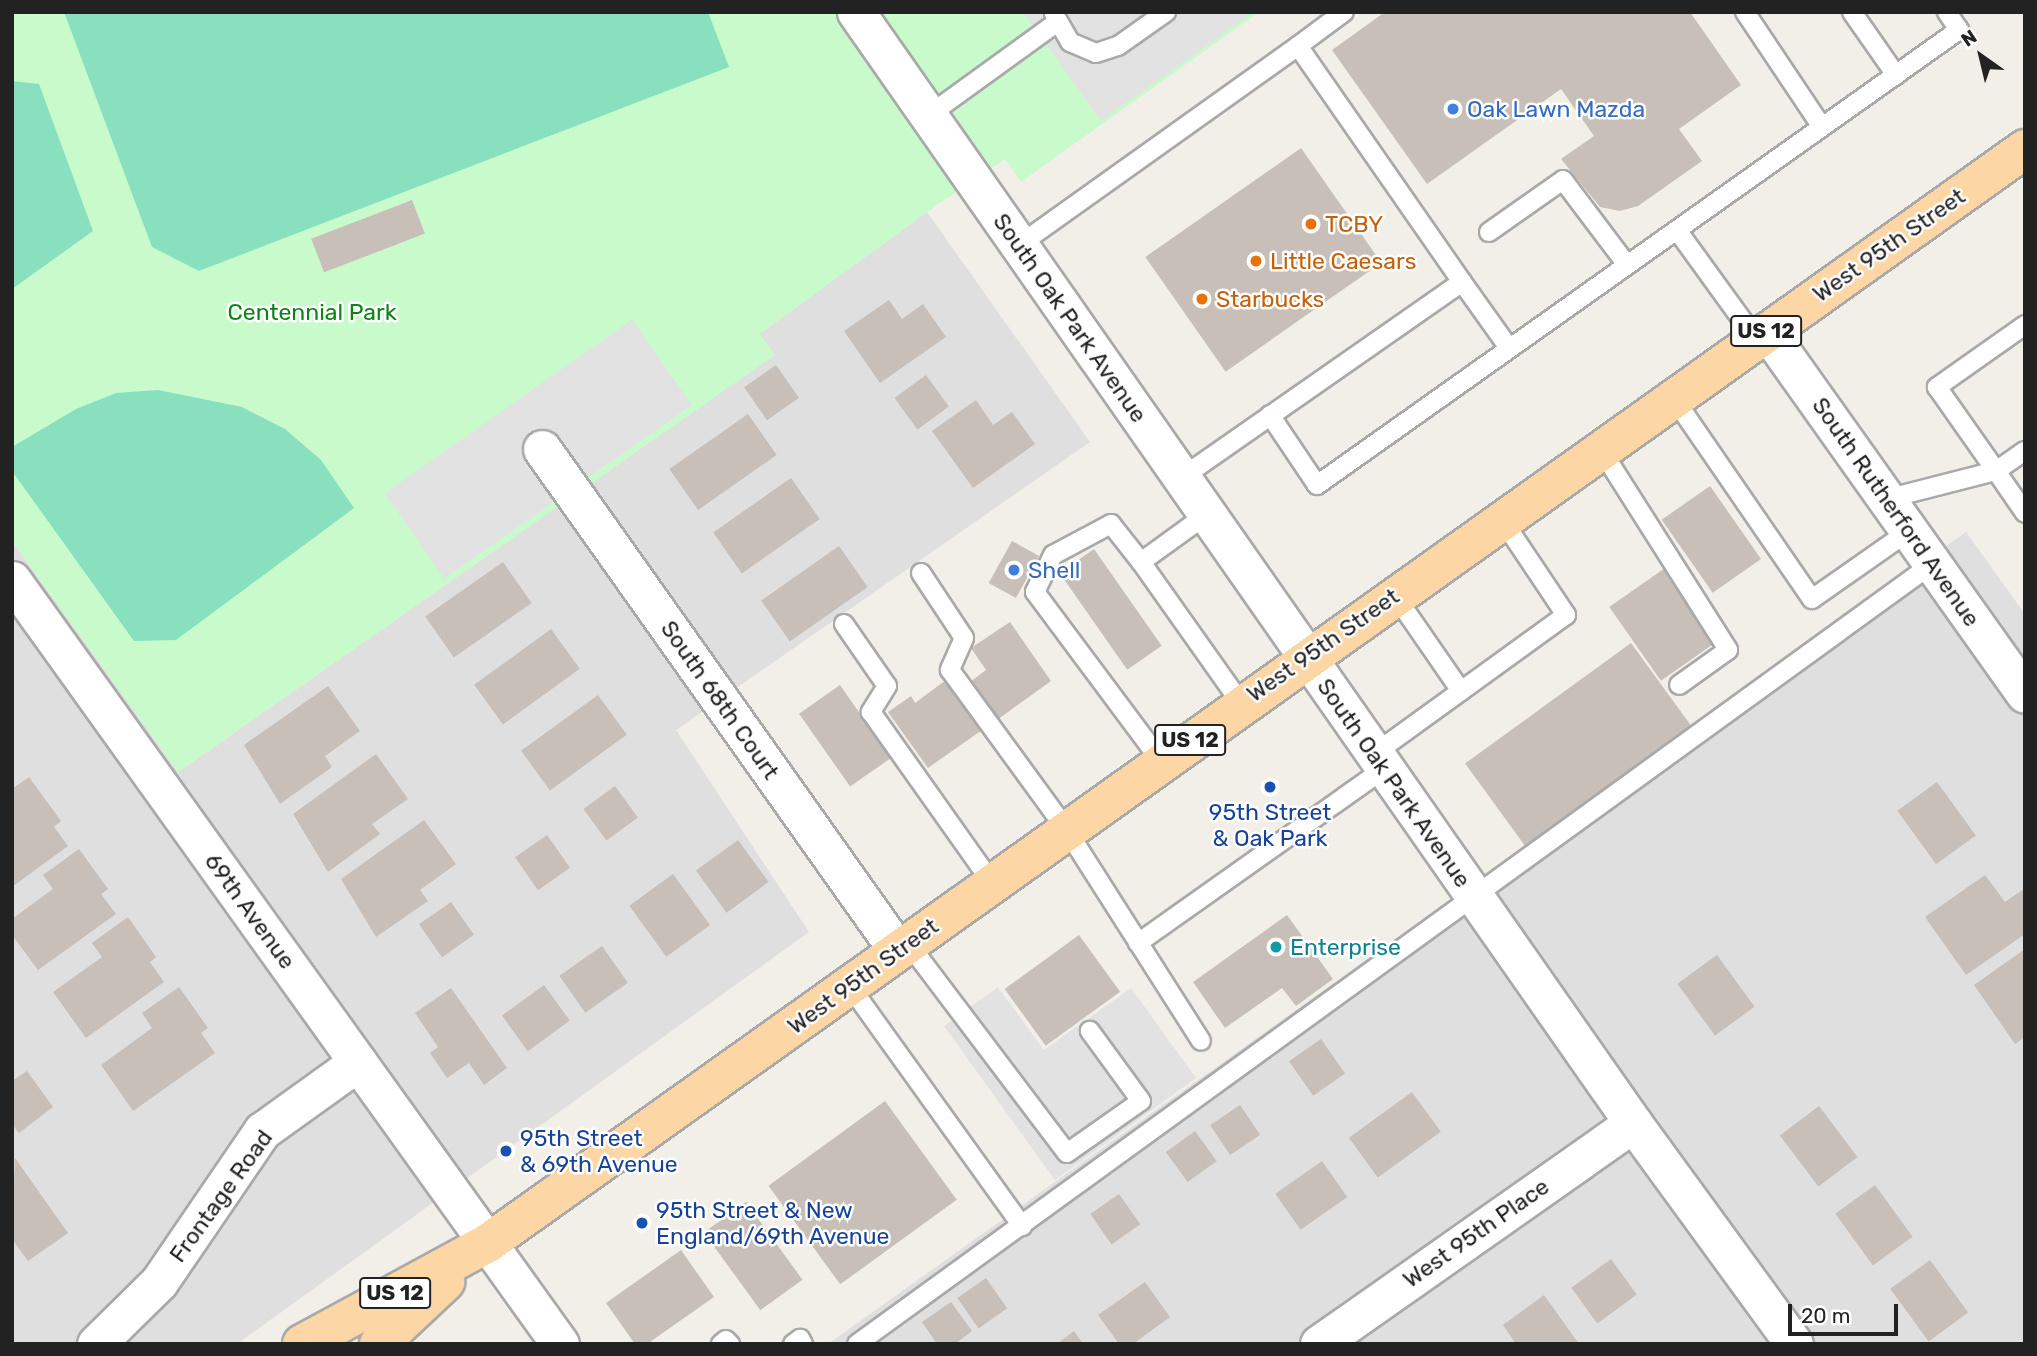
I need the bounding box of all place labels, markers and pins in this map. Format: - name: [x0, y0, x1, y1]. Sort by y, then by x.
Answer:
- place label: Oak Lawn Mazda: [1467, 95, 1645, 123]
- marker: Oak Lawn Mazda: [1445, 101, 1461, 117]
- place label: TCBY: [1325, 210, 1383, 238]
- marker: TCBY: [1303, 216, 1319, 232]
- place label: Little Caesars: [1270, 247, 1416, 275]
- marker: Little Caesars: [1248, 253, 1264, 269]
- place label: Starbucks: [1216, 285, 1324, 313]
- marker: Starbucks: [1194, 291, 1210, 307]
- place label: Shell: [1028, 556, 1080, 584]
- marker: Shell: [1006, 562, 1022, 578]
- marker: 95th Street & Oak Park: [1262, 779, 1278, 795]
- place label: 95th Street & Oak Park: [1209, 798, 1331, 852]
- place label: Enterprise: [1290, 933, 1401, 961]
- marker: Enterprise: [1268, 939, 1284, 955]
- place label: 95th Street & 69th Avenue: [520, 1124, 678, 1178]
- marker: 95th Street & 69th Avenue: [498, 1143, 514, 1159]
- place label: 95th Street & New England/69th Avenue: [656, 1196, 890, 1250]
- marker: 95th Street & New England/69th Avenue: [634, 1215, 650, 1231]

